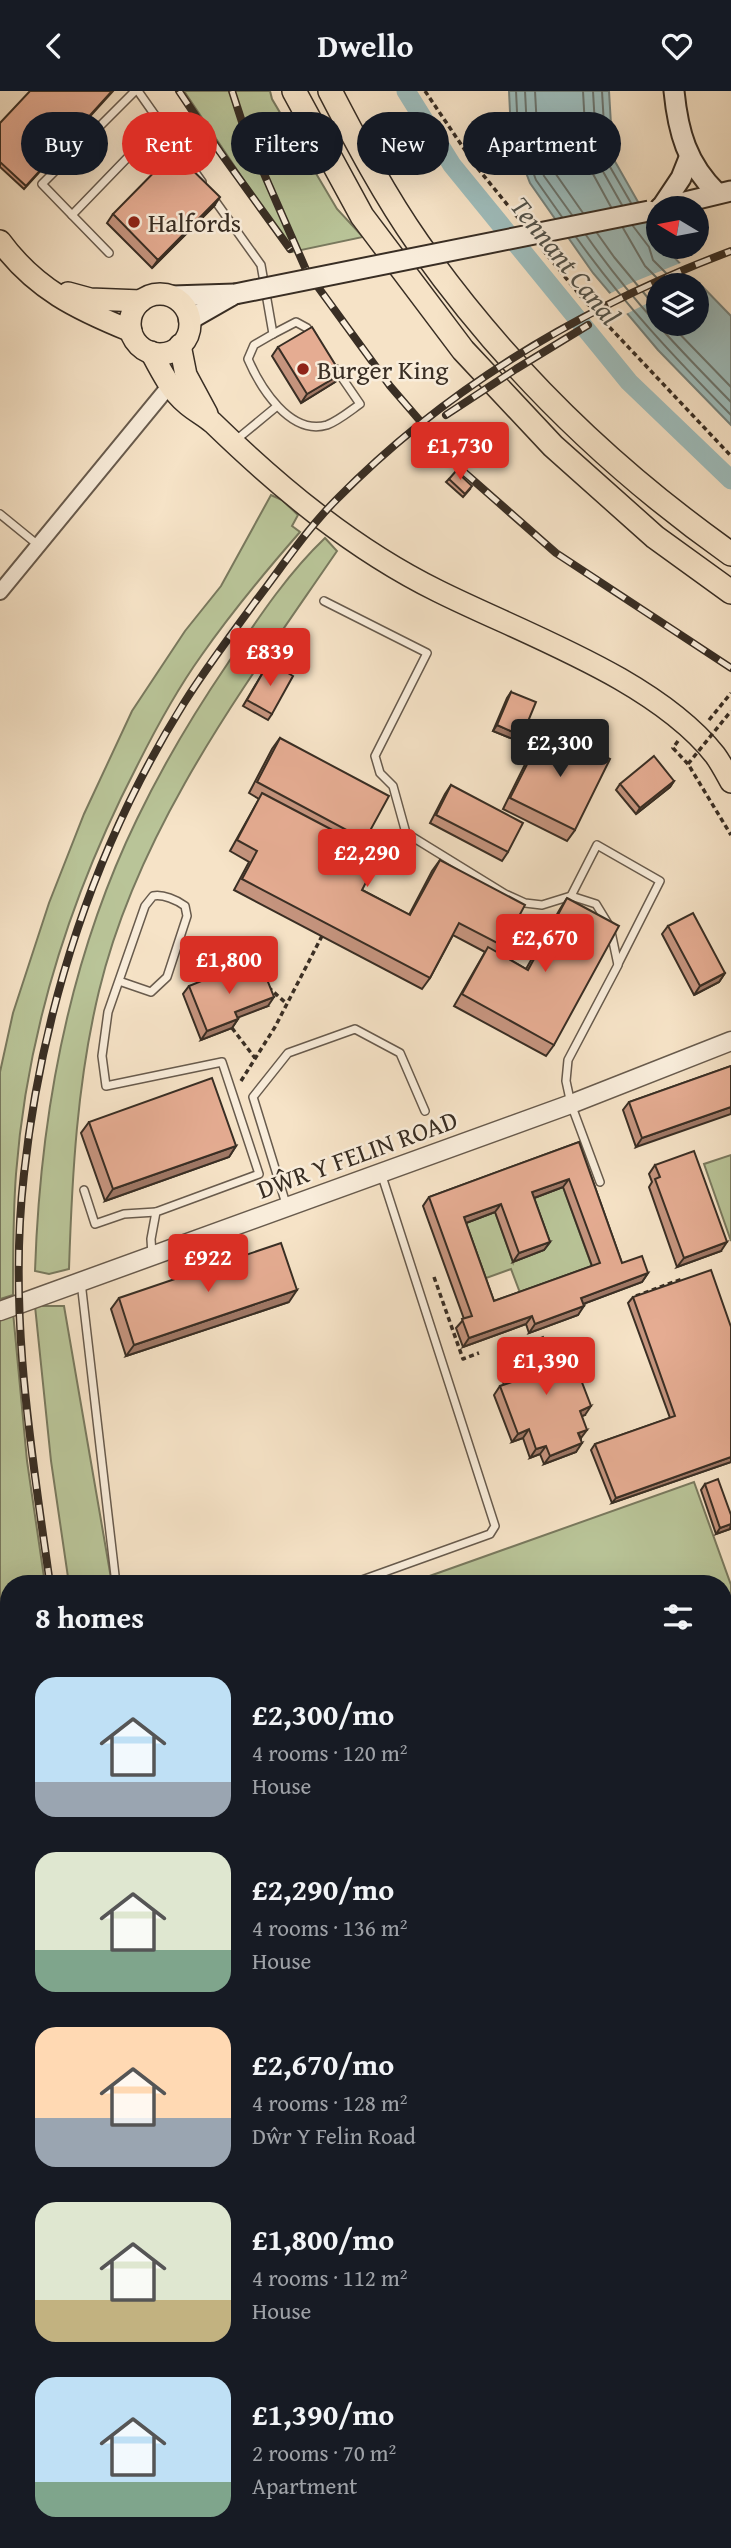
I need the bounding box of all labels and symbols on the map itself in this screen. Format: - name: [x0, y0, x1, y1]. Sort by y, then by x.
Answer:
- water label: Tennant Canal: [501, 187, 631, 333]
- north arrow: [646, 196, 709, 259]
- place label: Halfords: [148, 203, 241, 242]
- marker: Halfords: [126, 214, 142, 230]
- place label: Burger King: [317, 350, 448, 389]
- marker: Burger King: [295, 361, 311, 377]
- pin: £1,730: [403, 423, 517, 482]
- pin: £839: [229, 629, 311, 688]
- pin: £2,300: [503, 719, 617, 779]
- pin: £2,290: [310, 829, 424, 889]
- pin: £2,670: [488, 915, 602, 974]
- pin: £1,800: [172, 937, 286, 996]
- street label: DŴR Y FELIN ROAD: [251, 1100, 463, 1208]
- pin: £922: [167, 1235, 249, 1294]
- pin: £1,390: [489, 1337, 603, 1397]

